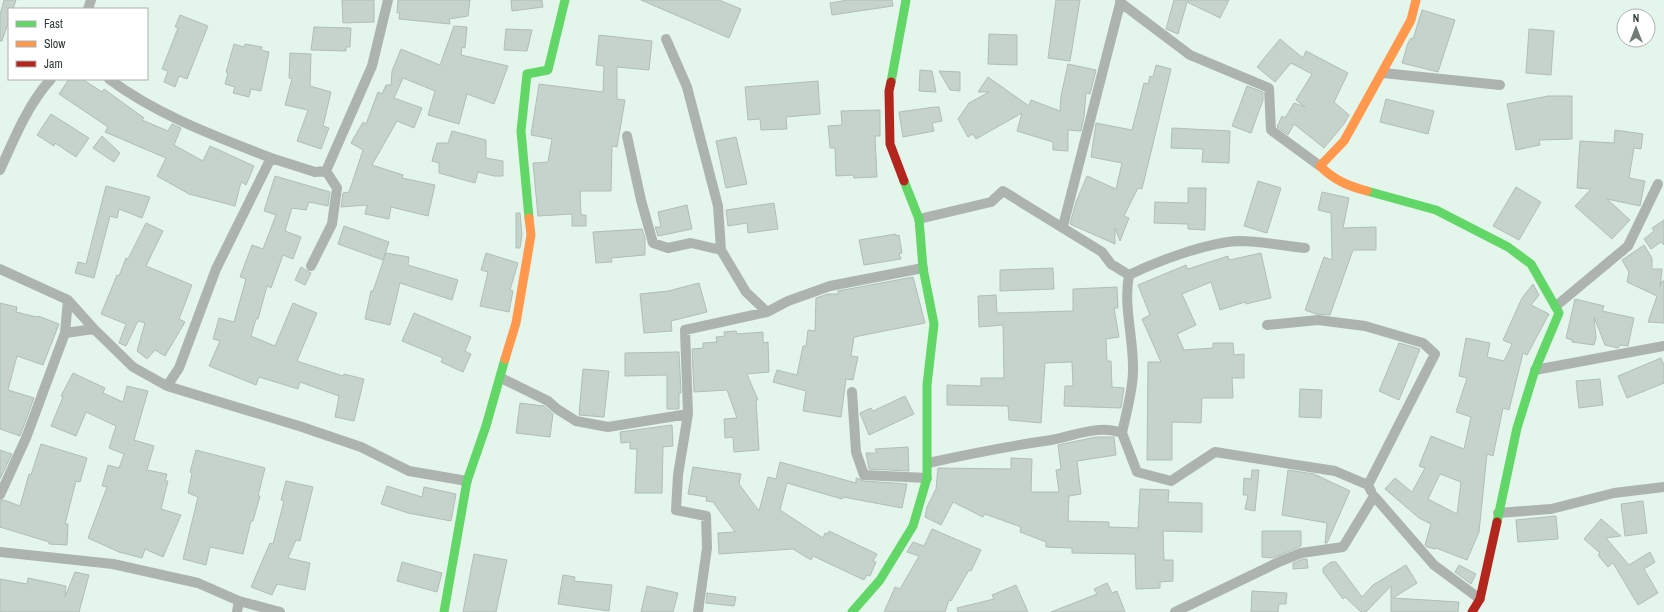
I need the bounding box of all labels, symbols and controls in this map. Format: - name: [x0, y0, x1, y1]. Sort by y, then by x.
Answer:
- legend: [8, 8, 148, 80]
- north arrow: [1616, 8, 1656, 48]
- text: N: [1633, 11, 1639, 25]
- text: Fast: [44, 16, 63, 32]
- text: Slow: [44, 36, 66, 52]
- text: Jam: [44, 56, 63, 72]

